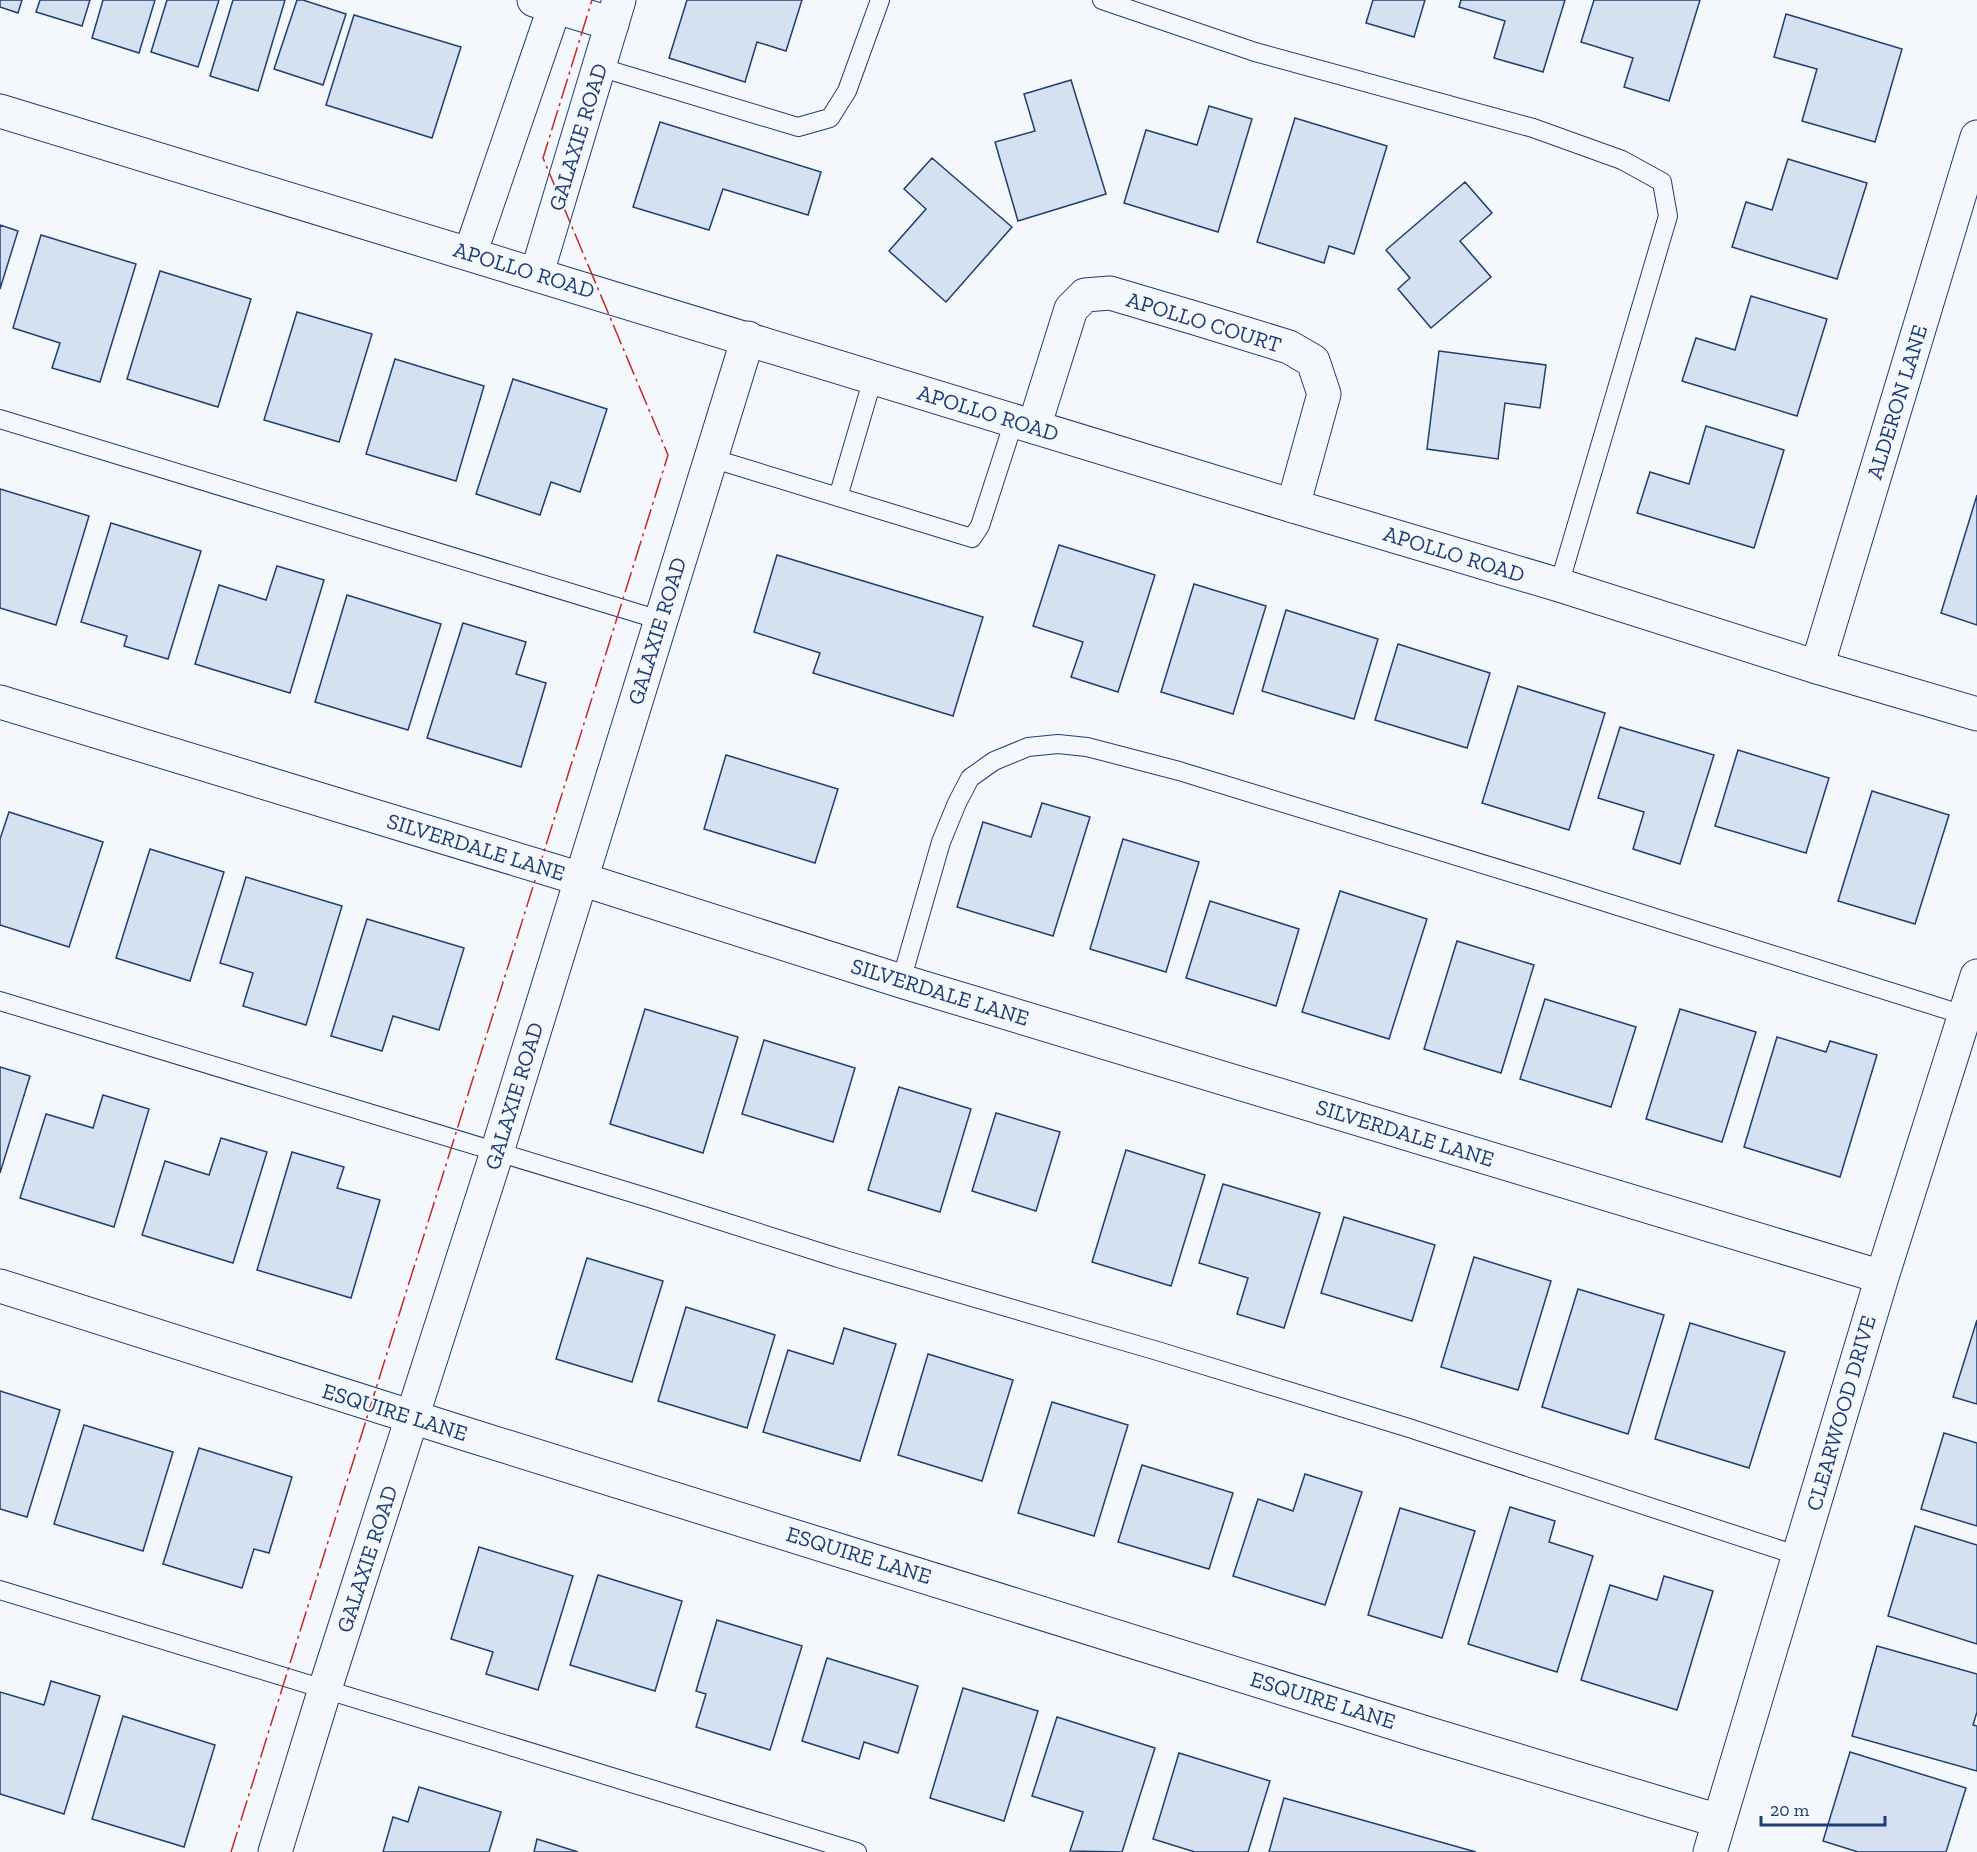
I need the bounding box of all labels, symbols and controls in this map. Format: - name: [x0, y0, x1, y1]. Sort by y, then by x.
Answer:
- street label: GALAXIE ROAD: [543, 60, 613, 214]
- street label: APOLLO ROAD: [450, 236, 598, 304]
- street label: APOLLO COURT: [1123, 286, 1285, 358]
- street label: ALDERON LANE: [1861, 321, 1933, 483]
- street label: APOLLO ROAD: [914, 379, 1062, 447]
- street label: APOLLO ROAD: [1380, 520, 1528, 588]
- street label: GALAXIE ROAD: [622, 554, 692, 708]
- street label: SILVERDALE LANE: [384, 807, 568, 887]
- street label: SILVERDALE LANE: [848, 952, 1032, 1032]
- street label: GALAXIE ROAD: [479, 1019, 549, 1173]
- street label: SILVERDALE LANE: [1313, 1093, 1497, 1173]
- street label: CLEARWOOD DRIVE: [1800, 1312, 1882, 1514]
- street label: ESQUIRE LANE: [319, 1377, 471, 1447]
- street label: GALAXIE ROAD: [331, 1482, 403, 1636]
- street label: ESQUIRE LANE: [783, 1520, 935, 1590]
- street label: ESQUIRE LANE: [1247, 1665, 1399, 1735]
- scale bar: [1761, 1789, 1886, 1827]
- text: 20 m: [1770, 1799, 1810, 1821]

